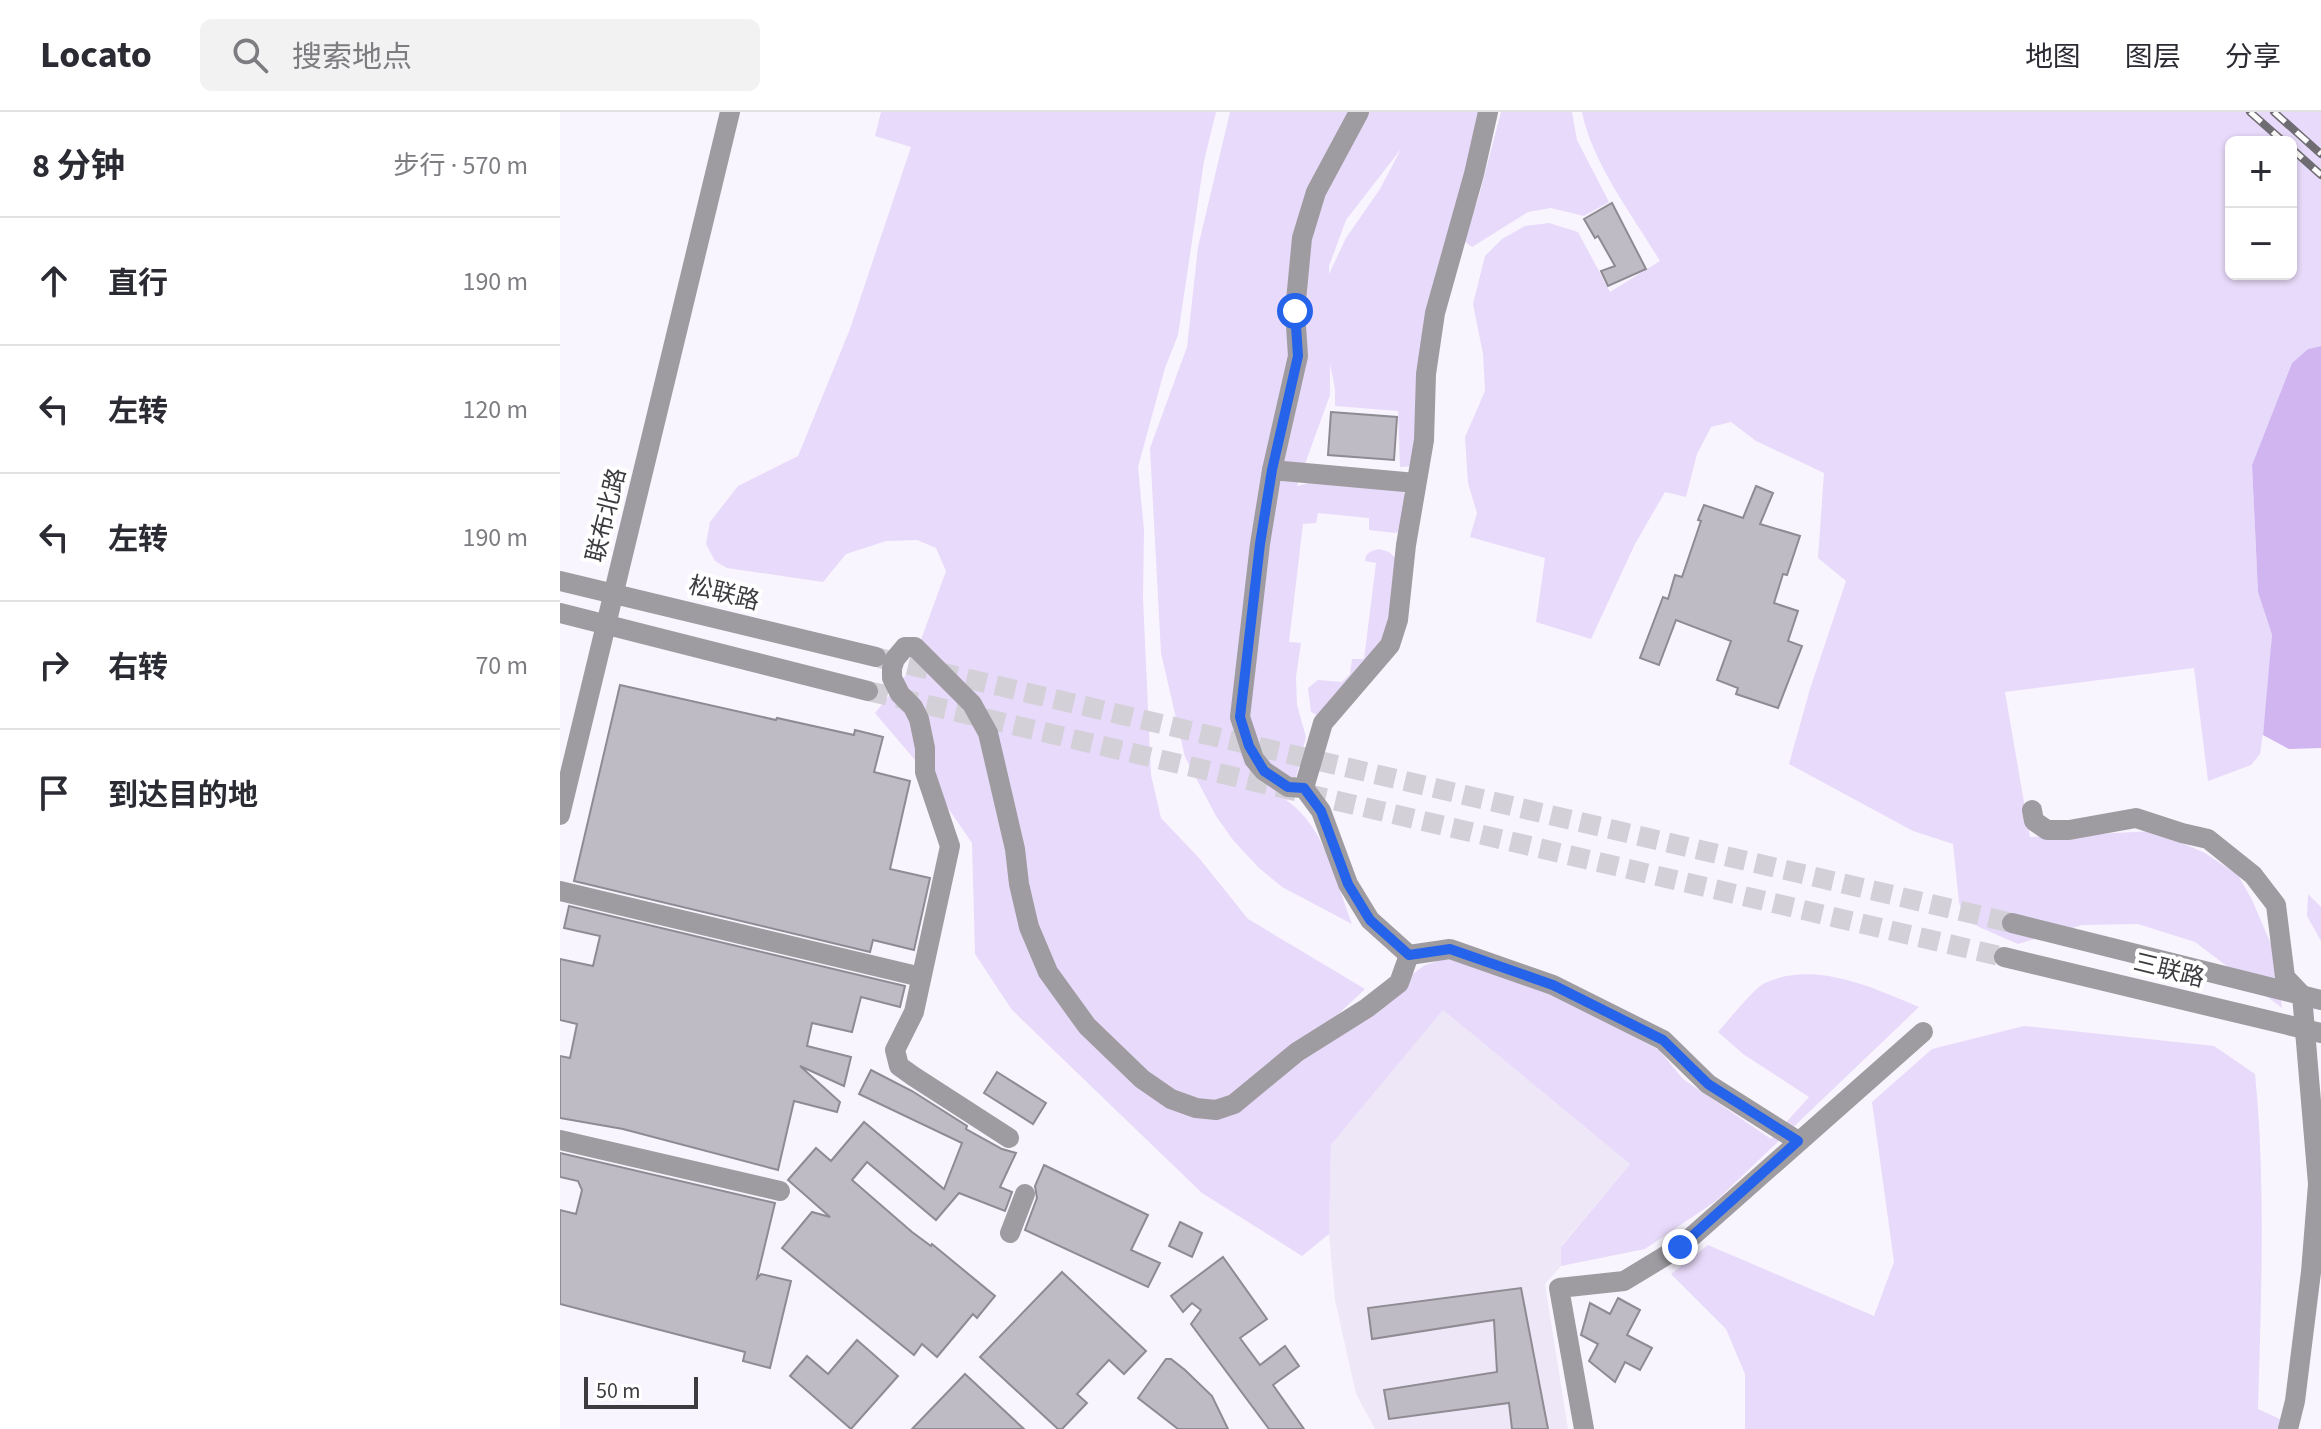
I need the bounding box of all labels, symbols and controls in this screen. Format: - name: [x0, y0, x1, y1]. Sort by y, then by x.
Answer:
- search box: [200, 19, 760, 91]
- text: Locato: [40, 28, 152, 82]
- icon: search: [228, 33, 272, 77]
- text: 搜索地点: [292, 36, 412, 79]
- text: 地图: [2025, 37, 2081, 77]
- text: 图层: [2125, 37, 2181, 77]
- text: 分享: [2225, 37, 2281, 77]
- map controls: [2225, 136, 2297, 280]
- button: +: [2225, 136, 2297, 208]
- text: 8 分钟: [32, 142, 125, 191]
- text: 步行 · 570 m: [394, 147, 528, 184]
- button: −: [2225, 208, 2297, 280]
- icon: ahead: [32, 259, 76, 303]
- text: 直行: [108, 262, 168, 305]
- text: 190 m: [462, 263, 528, 300]
- route start: [1277, 293, 1313, 329]
- icon: left: [32, 387, 76, 431]
- text: 左转: [108, 390, 168, 433]
- text: 120 m: [462, 391, 528, 428]
- street label: 联布北路: [578, 464, 635, 566]
- icon: left: [32, 515, 76, 559]
- text: 左转: [108, 518, 168, 561]
- text: 190 m: [462, 519, 528, 556]
- street label: 松联路: [685, 568, 763, 619]
- icon: right: [32, 643, 76, 687]
- text: 右转: [108, 646, 168, 689]
- text: 70 m: [475, 647, 528, 684]
- icon: arrive: [32, 771, 76, 815]
- text: 到达目的地: [108, 774, 258, 817]
- street label: 三联路: [2130, 945, 2208, 996]
- route end: [1662, 1229, 1698, 1265]
- scale bar: [584, 1373, 698, 1409]
- text: 50 m: [596, 1375, 641, 1407]

